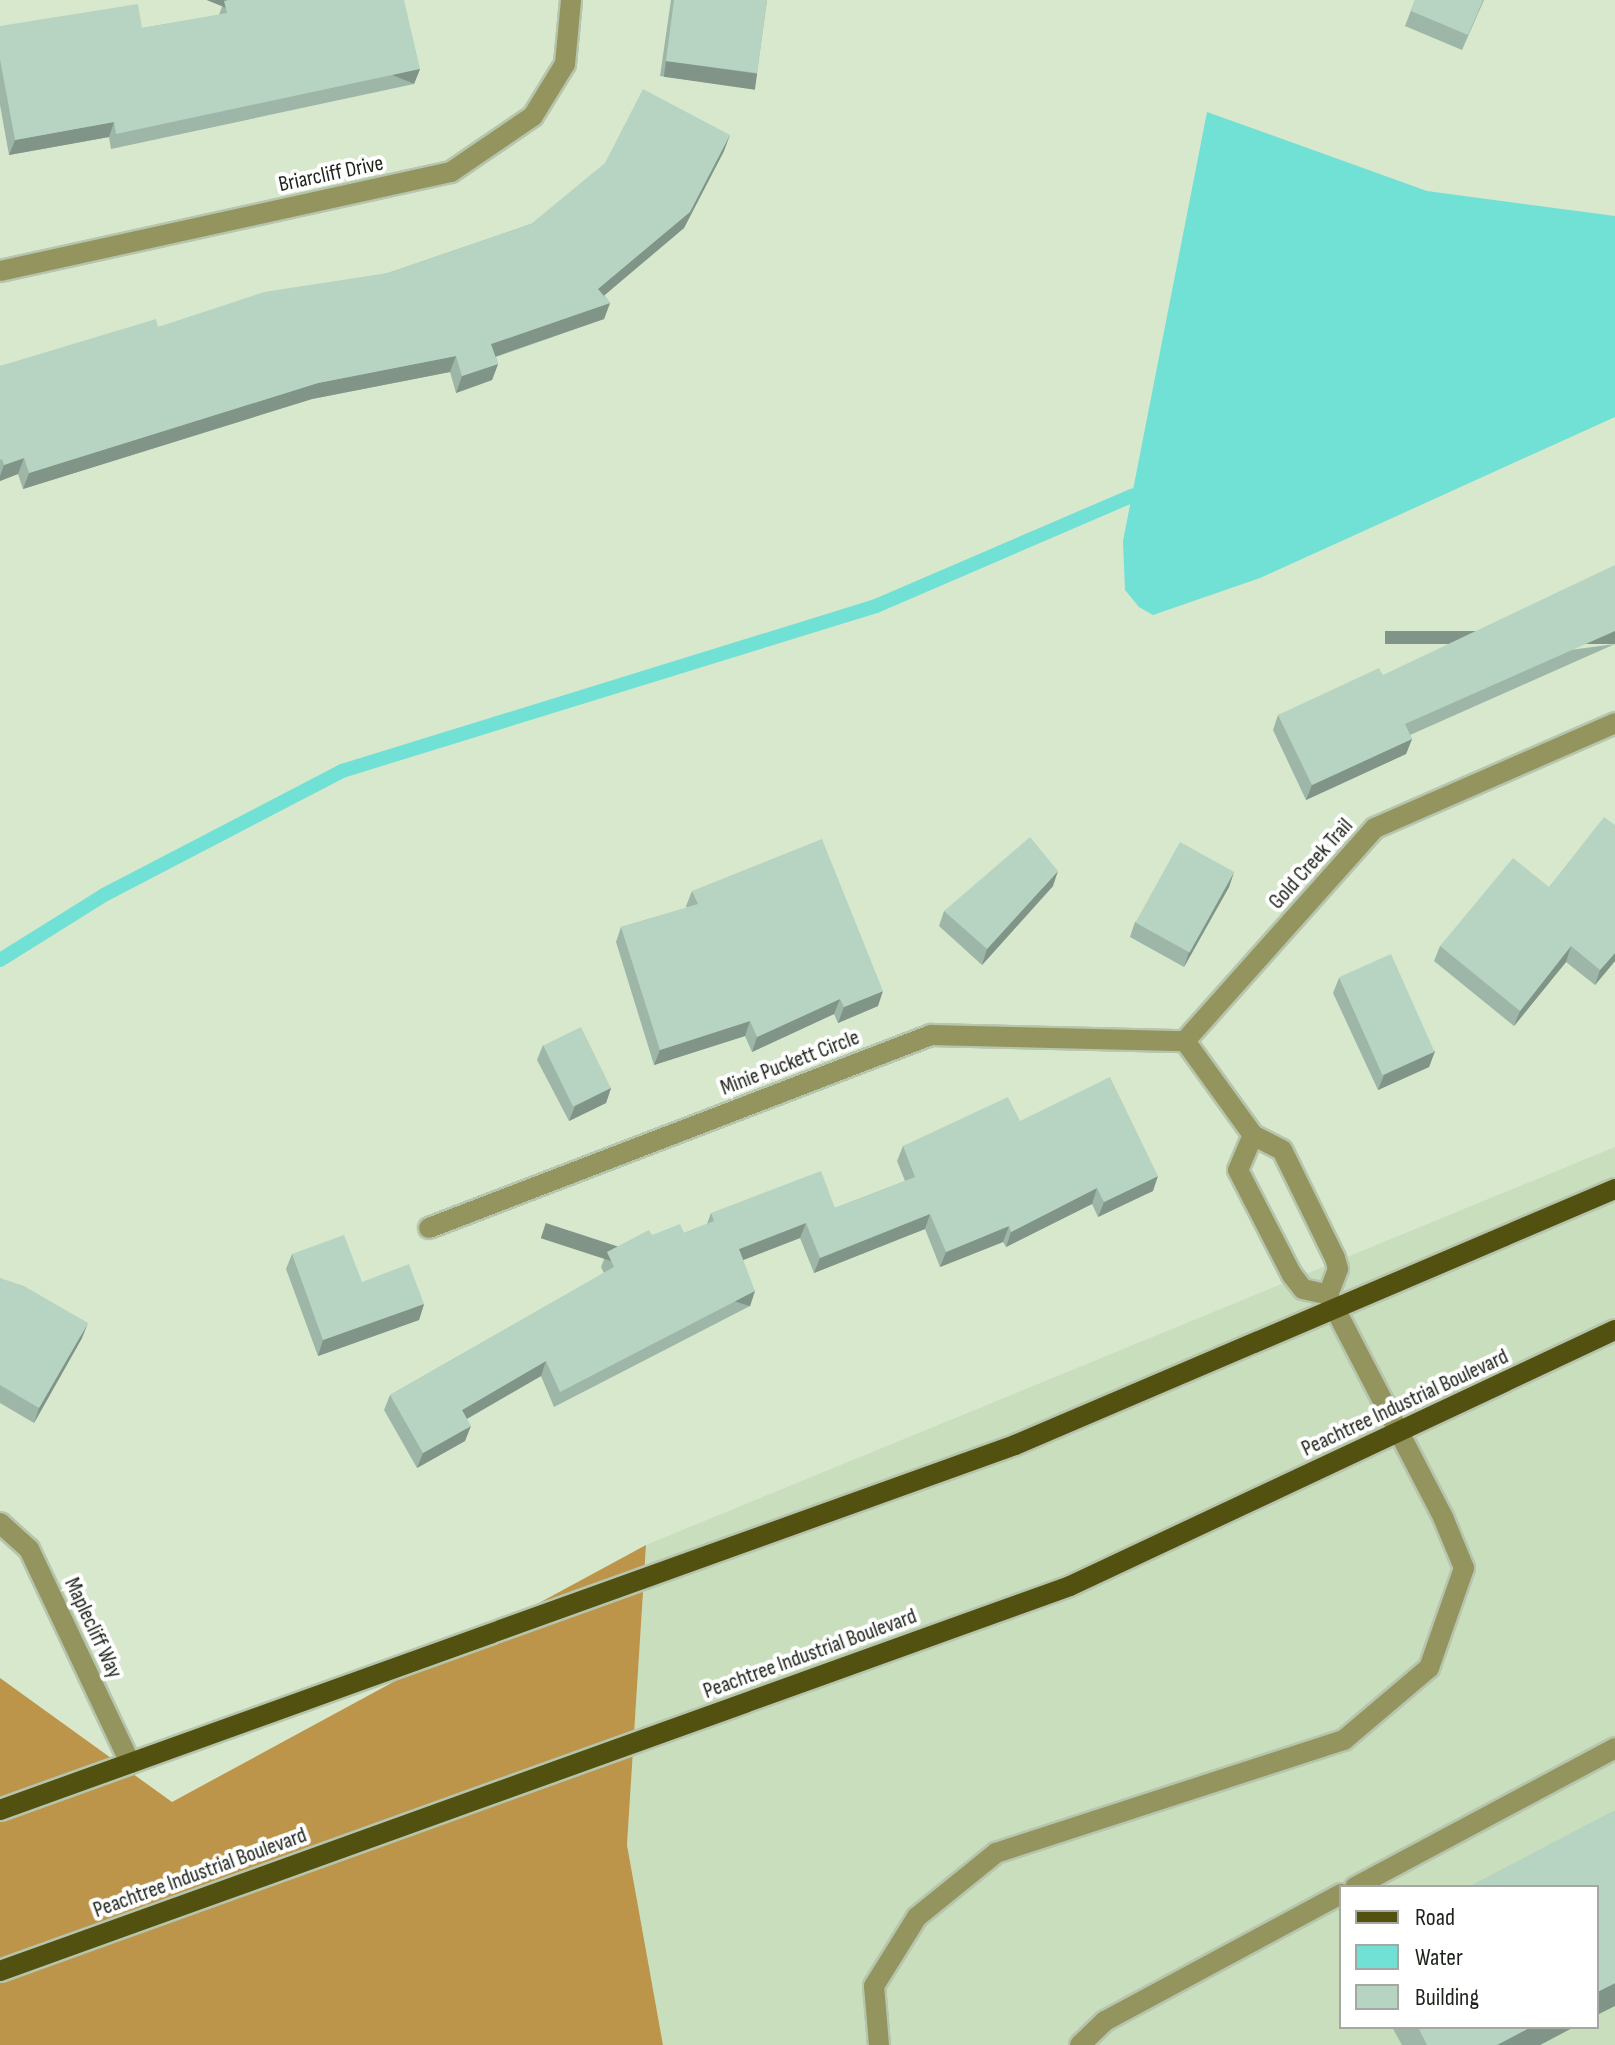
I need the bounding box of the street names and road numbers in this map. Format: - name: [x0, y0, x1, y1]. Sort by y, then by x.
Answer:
- street label: Briarcliff Drive: [276, 150, 386, 198]
- street label: Gold Creek Trail: [1263, 813, 1359, 915]
- street label: Minie Puckett Circle: [717, 1024, 863, 1102]
- street label: Peachtree Industrial Boulevard: [1298, 1344, 1512, 1462]
- street label: Maplecliff Way: [58, 1574, 128, 1682]
- street label: Peachtree Industrial Boulevard: [700, 1603, 920, 1705]
- street label: Peachtree Industrial Boulevard: [90, 1822, 310, 1924]

